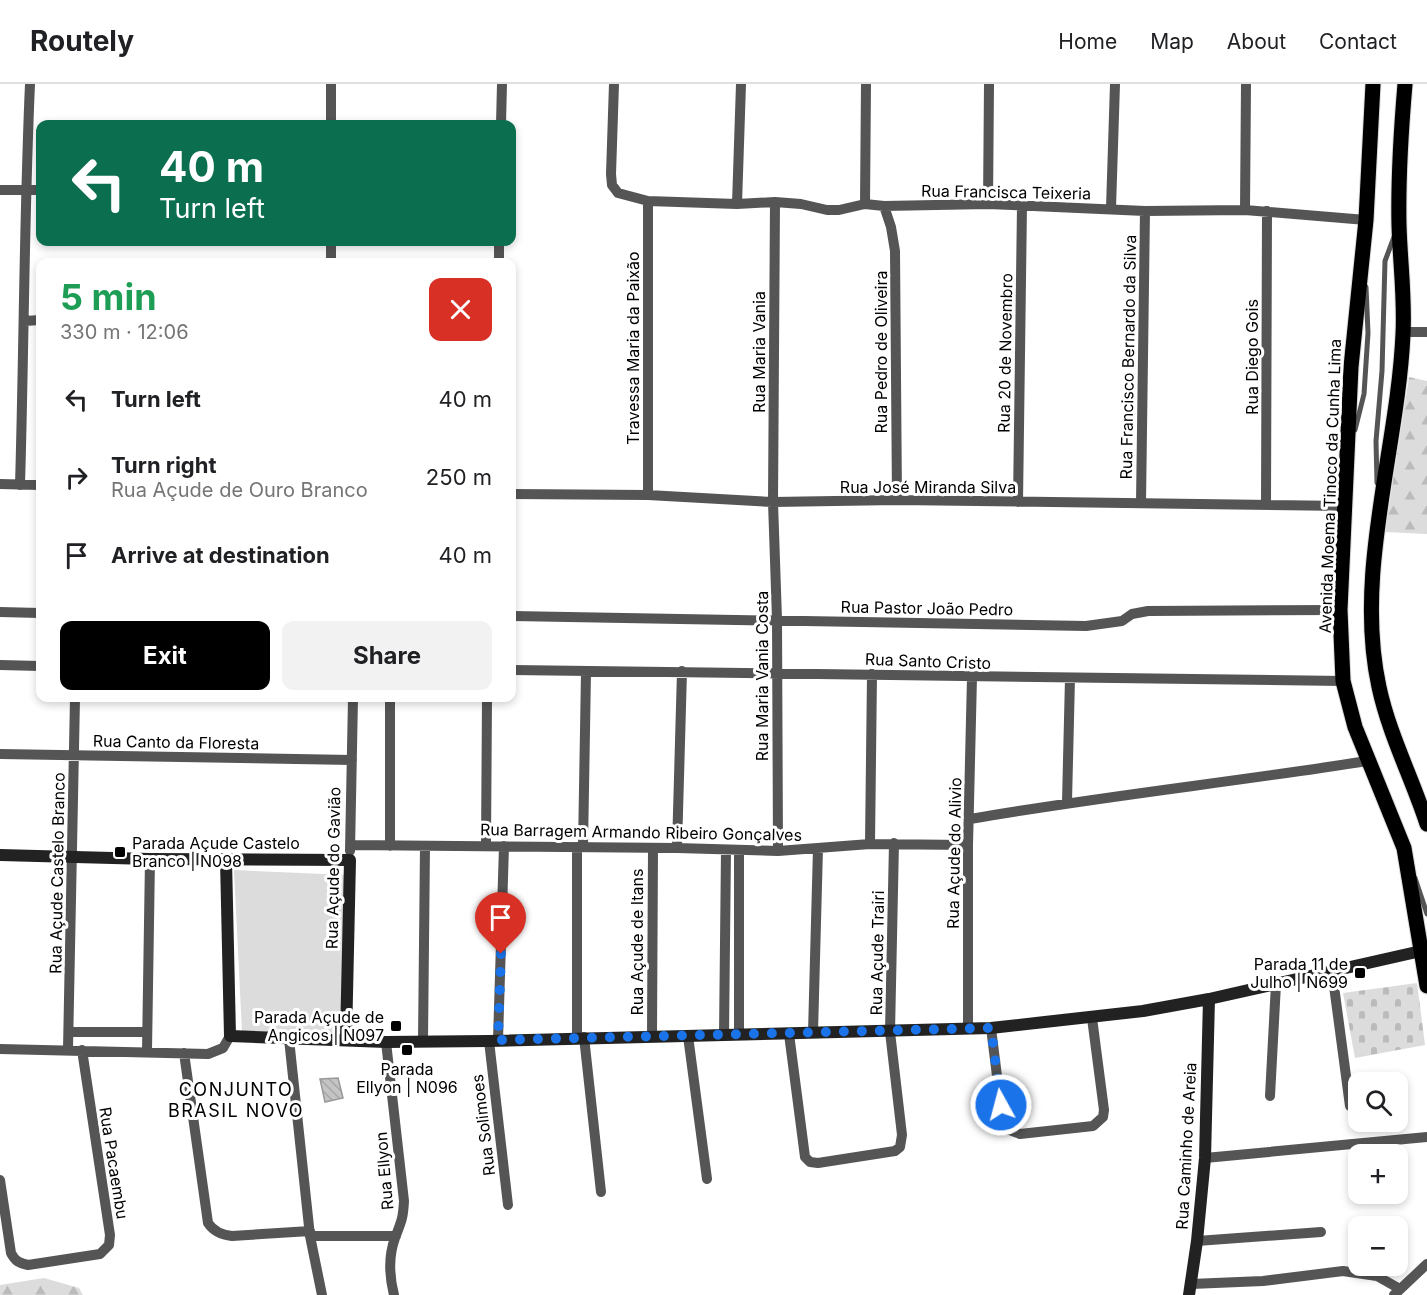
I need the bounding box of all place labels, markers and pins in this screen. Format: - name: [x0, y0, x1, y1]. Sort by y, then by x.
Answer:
- place label: Parada Açude Castelo Branco | N098: [132, 833, 300, 871]
- marker: Parada Açude Castelo Branco | N098: [113, 845, 127, 859]
- pin: [475, 892, 526, 954]
- place label: Parada 11 de Julho | N699: [1250, 954, 1348, 992]
- marker: Parada 11 de Julho | N699: [1353, 966, 1367, 980]
- place label: Parada Açude de Angicos | N097: [254, 1007, 384, 1045]
- marker: Parada Açude de Angicos | N097: [389, 1019, 403, 1033]
- marker: Parada Ellyon | N096: [400, 1043, 414, 1057]
- place label: Parada Ellyon | N096: [356, 1059, 458, 1097]

